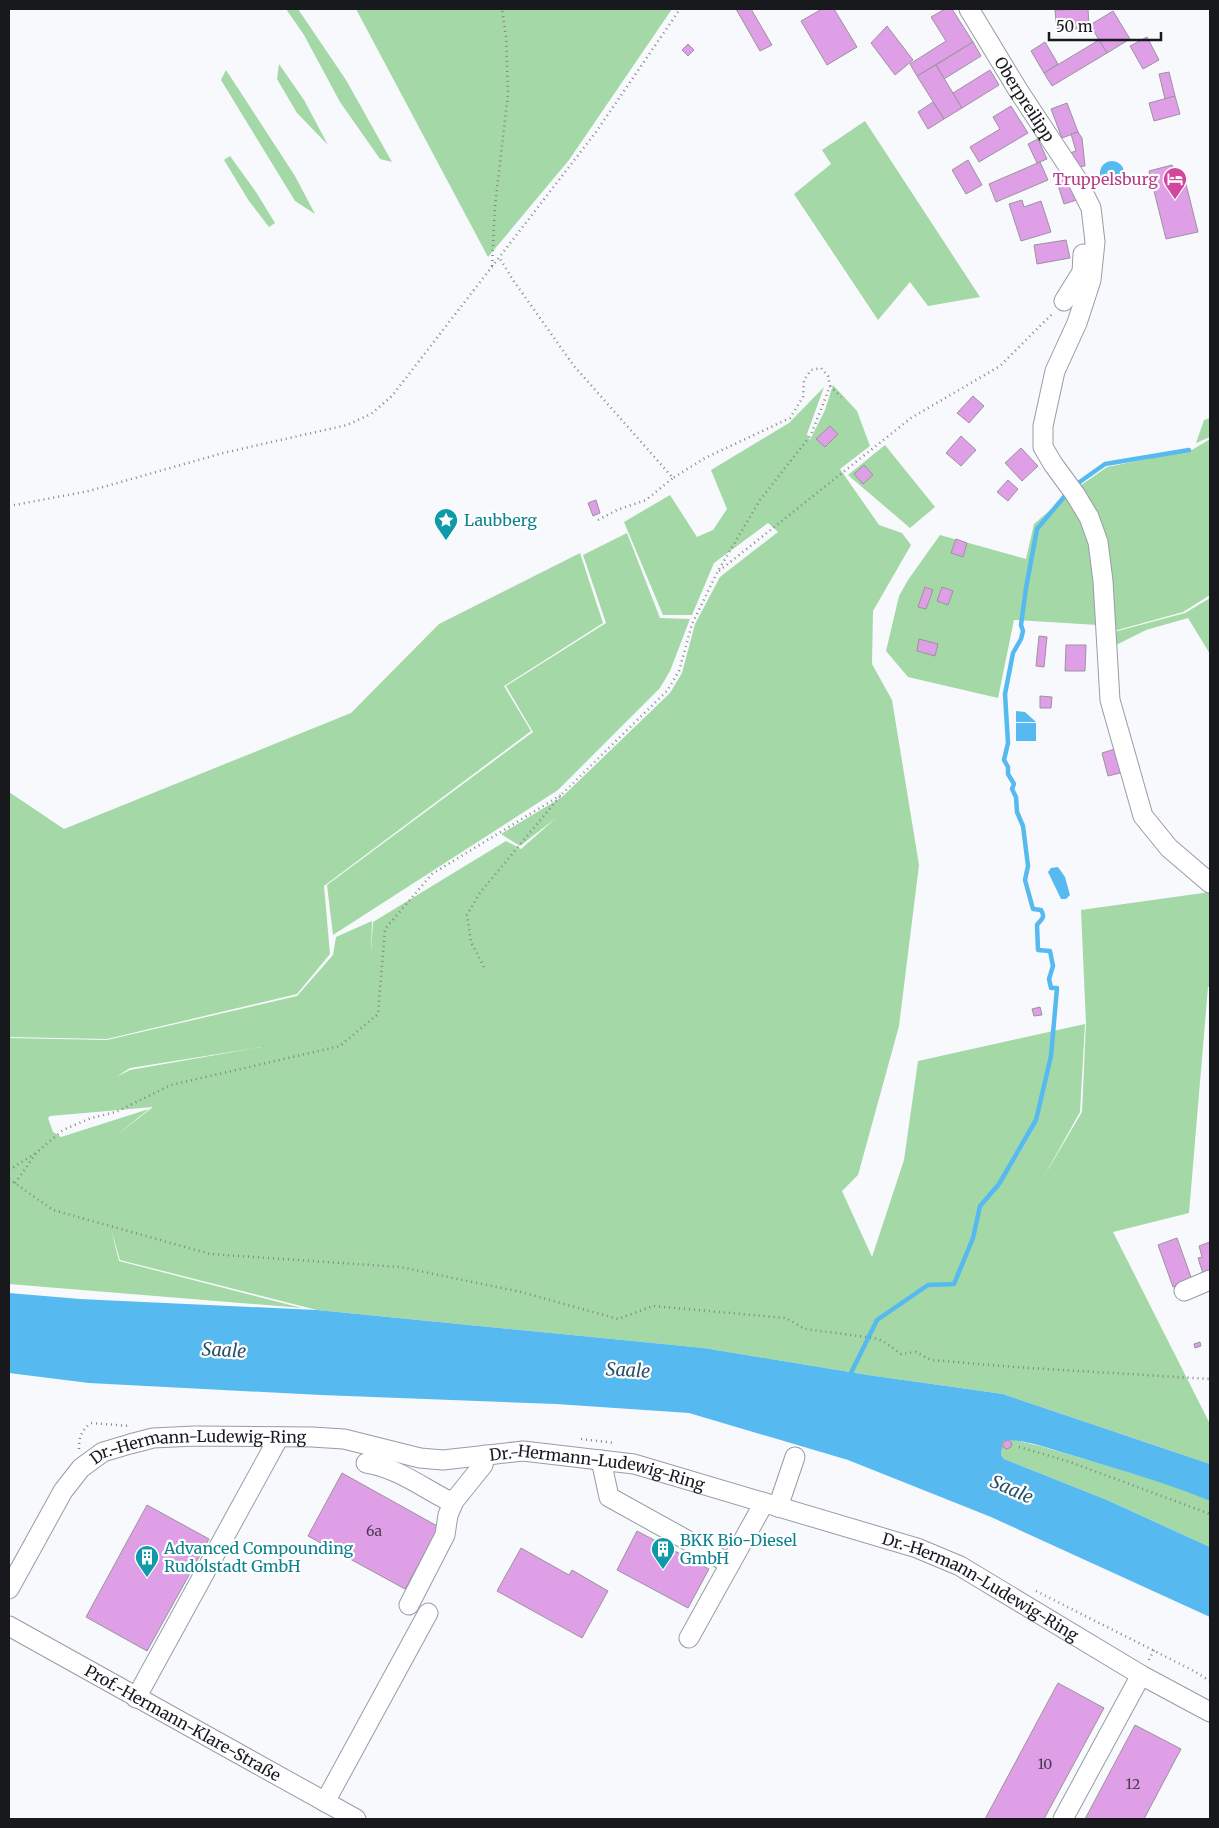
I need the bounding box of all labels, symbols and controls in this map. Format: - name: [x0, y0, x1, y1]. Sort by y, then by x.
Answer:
- scale bar: [1049, 10, 1162, 42]
- text: 50 m: [1056, 17, 1093, 36]
- street label: Oberpreilipp: [990, 53, 1059, 146]
- hotel icon: Truppelsburg: [1162, 166, 1188, 200]
- place label: Truppelsburg: [1053, 169, 1158, 189]
- place icon: Laubberg: [433, 507, 459, 541]
- place label: Laubberg: [464, 510, 537, 530]
- water label: Saale: [201, 1337, 247, 1363]
- water label: Saale: [605, 1357, 651, 1383]
- street label: Dr.-Hermann-Ludewig-Ring: [86, 1426, 307, 1468]
- street label: Dr.-Hermann-Ludewig-Ring: [488, 1440, 708, 1495]
- water label: Saale: [987, 1469, 1037, 1509]
- house number: 6a: [366, 1522, 383, 1540]
- street label: Dr.-Hermann-Ludewig-Ring: [880, 1528, 1083, 1645]
- place label: BKK Bio-Diesel GmbH: [680, 1530, 797, 1568]
- building icon: BKK Bio-Diesel GmbH: [650, 1536, 676, 1570]
- place label: Advanced Compounding Rudolstadt GmbH: [163, 1538, 354, 1576]
- building icon: Advanced Compounding Rudolstadt GmbH: [134, 1544, 160, 1578]
- street label: Prof.-Hermann-Klare-Straße: [81, 1660, 284, 1785]
- house number: 10: [1038, 1755, 1052, 1773]
- house number: 12: [1126, 1775, 1140, 1793]

